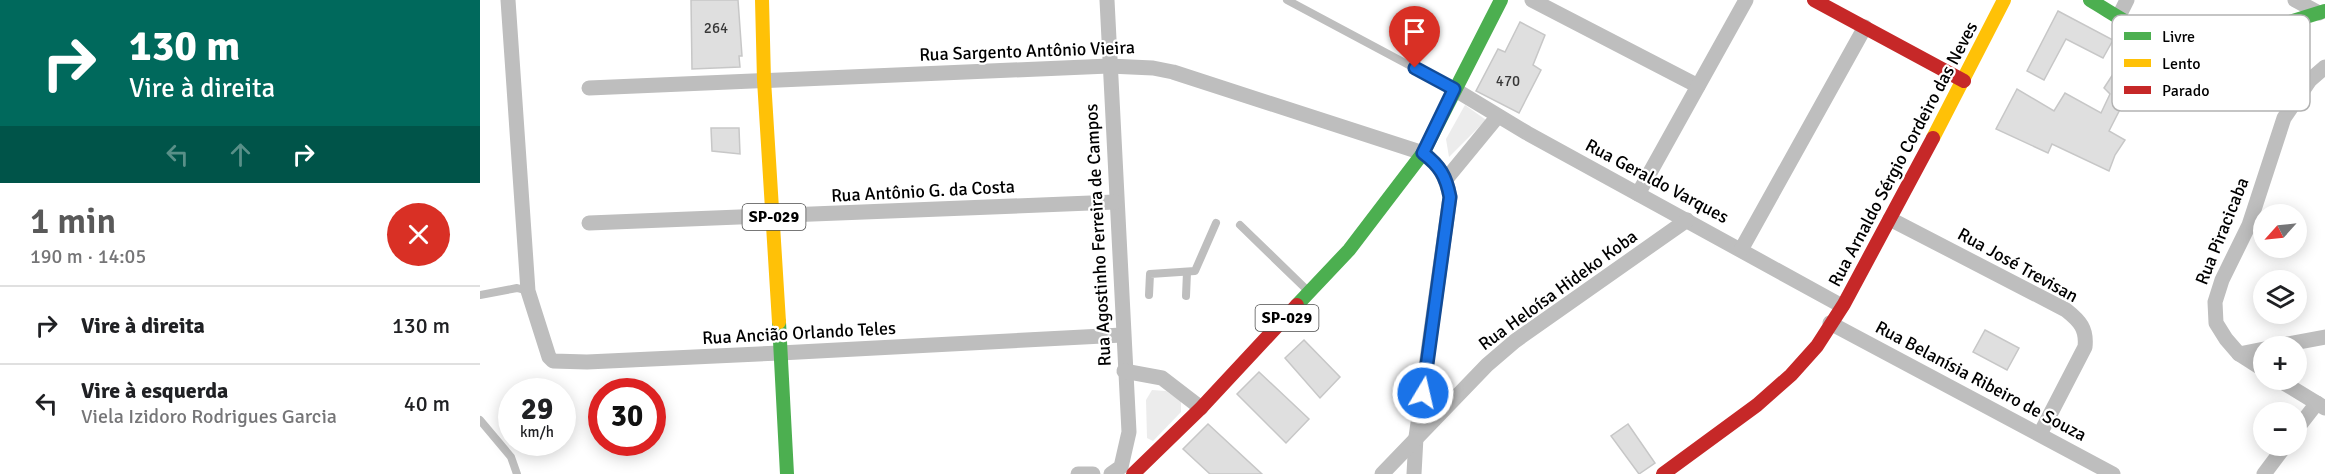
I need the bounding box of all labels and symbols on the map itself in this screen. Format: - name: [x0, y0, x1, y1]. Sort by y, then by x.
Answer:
- pin: [1389, 6, 1440, 68]
- legend: [2112, 15, 2310, 111]
- street label: Rua Arnaldo Sérgio Cordeiro das Neves: [1824, 18, 1982, 290]
- house number: 264: [704, 19, 728, 37]
- text: Livre: [2162, 27, 2195, 47]
- street label: Rua Sargento Antônio Vieira: [919, 36, 1135, 66]
- text: Lento: [2162, 54, 2200, 74]
- house number: 470: [1496, 72, 1520, 90]
- text: Parado: [2162, 81, 2209, 101]
- street label: Rua Agostinho Ferreira de Campos: [1080, 103, 1116, 367]
- street label: Rua Geraldo Varques: [1582, 134, 1732, 228]
- street label: Rua Piracicaba: [2190, 174, 2254, 288]
- street label: Rua Antônio G. da Costa: [831, 175, 1015, 207]
- road number: SP-029: [742, 204, 806, 230]
- north arrow: [2253, 204, 2307, 258]
- street label: Rua José Trevisan: [1954, 223, 2082, 307]
- street label: Rua Heloísa Hideko Koba: [1474, 225, 1642, 355]
- road number: SP-029: [1256, 305, 1318, 331]
- street label: Rua Belanísia Ribeiro de Souza: [1872, 316, 2090, 446]
- street label: Rua Ancião Orlando Teles: [702, 317, 897, 349]
- position arrow: [1391, 361, 1455, 425]
- speed limit sign: 30: [588, 378, 666, 456]

